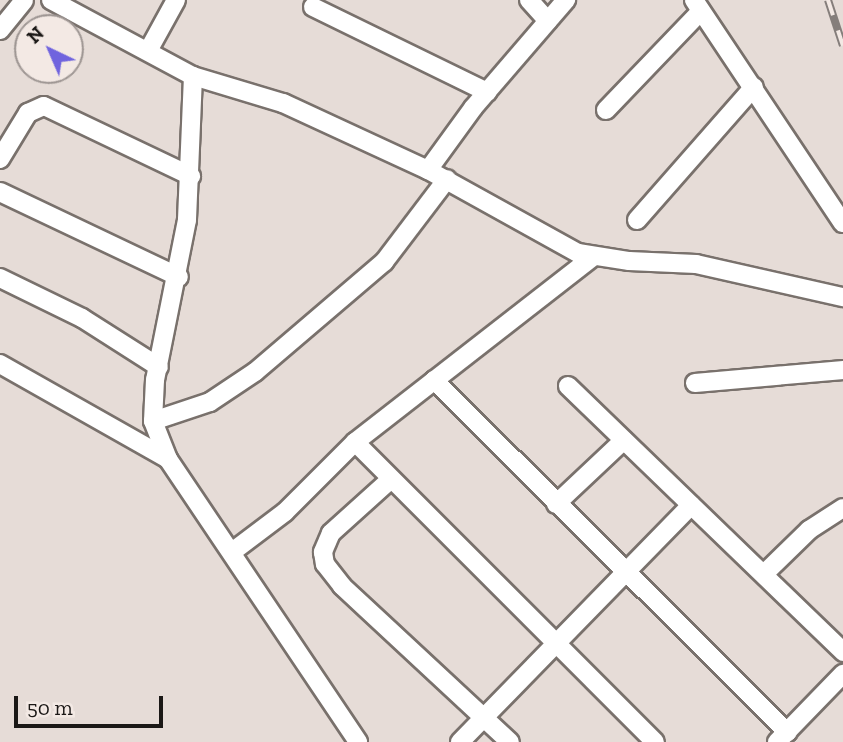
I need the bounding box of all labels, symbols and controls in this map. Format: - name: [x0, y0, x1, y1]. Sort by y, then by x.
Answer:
- north arrow: [14, 14, 84, 84]
- text: N: [22, 22, 49, 48]
- scale bar: [18, 682, 166, 726]
- text: 50 m: [27, 695, 73, 720]

